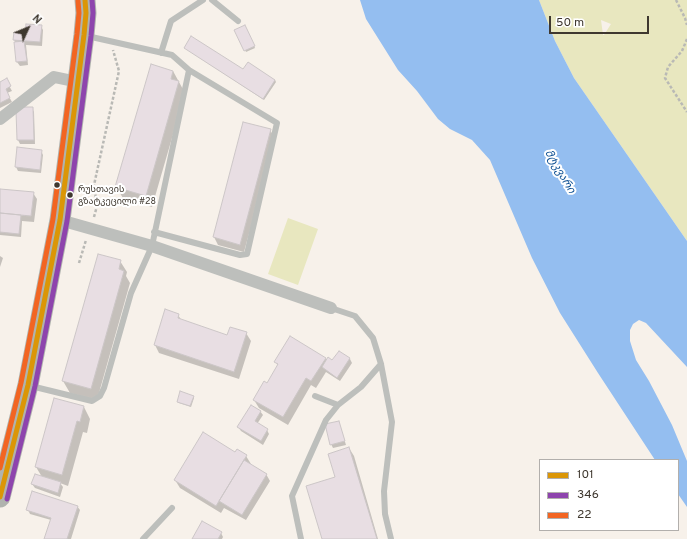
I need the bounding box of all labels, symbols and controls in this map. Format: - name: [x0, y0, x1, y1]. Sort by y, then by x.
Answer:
- north arrow: [8, 8, 48, 48]
- scale bar: [551, 8, 651, 34]
- text: N: [29, 12, 44, 27]
- text: 50 m: [556, 15, 584, 31]
- water label: მტკვარი: [541, 148, 577, 196]
- unlabelled marker: [52, 180, 62, 190]
- place label: რუსთავის გზატკეცილი #28: [78, 185, 156, 206]
- marker: რუსთავის გზატკეცილი #28: [65, 190, 75, 200]
- legend: [539, 459, 679, 531]
- text: 101: [577, 467, 594, 483]
- text: 346: [577, 487, 599, 503]
- text: 22: [577, 507, 592, 523]

